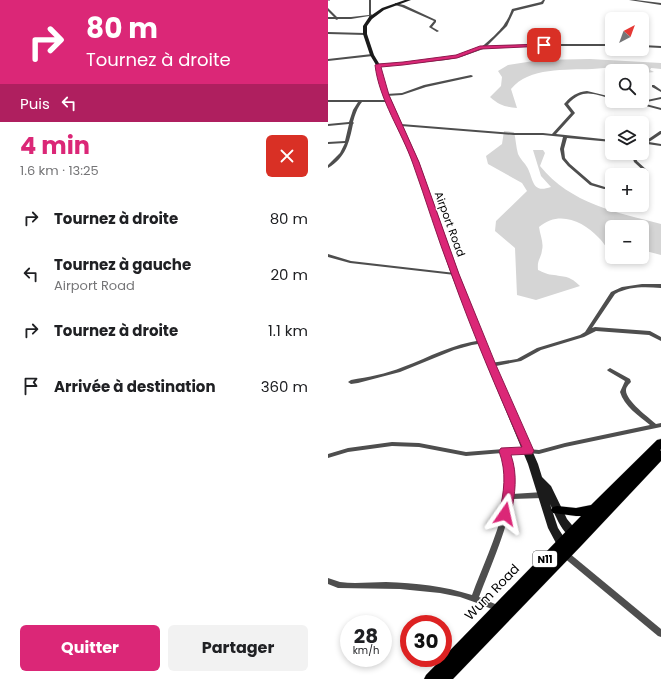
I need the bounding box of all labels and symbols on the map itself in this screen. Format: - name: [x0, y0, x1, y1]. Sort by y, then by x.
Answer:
- north arrow: [605, 12, 649, 56]
- pin: [527, 28, 561, 62]
- street label: Airport Road: [431, 189, 469, 259]
- position arrow: [484, 493, 526, 535]
- road number: N11: [533, 551, 557, 567]
- street label: Wum Road: [460, 560, 524, 624]
- speed limit sign: 30: [400, 615, 452, 667]

